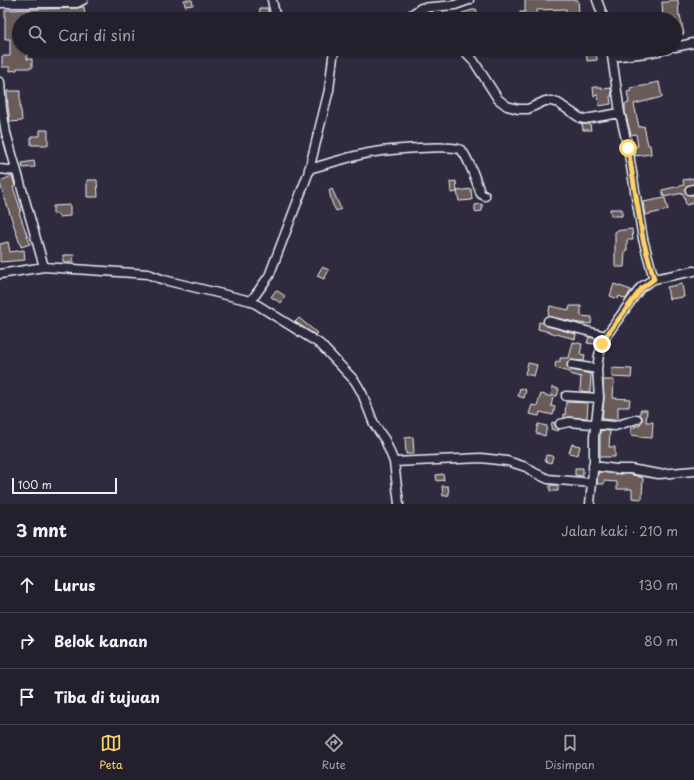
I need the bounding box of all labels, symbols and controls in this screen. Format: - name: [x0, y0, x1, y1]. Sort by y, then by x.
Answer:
- search box: [12, 12, 682, 56]
- icon: search: [26, 23, 48, 45]
- text: Cari di sini: [58, 23, 135, 46]
- route start: [619, 139, 637, 157]
- route end: [593, 335, 611, 353]
- scale bar: [12, 476, 117, 495]
- text: 100 m: [18, 476, 52, 493]
- text: 3 mnt: [16, 517, 67, 543]
- text: Jalan kaki · 210 m: [561, 521, 678, 540]
- text: Lurus: [54, 573, 95, 596]
- icon: ahead: [16, 574, 38, 596]
- text: 130 m: [639, 575, 678, 594]
- text: Belok kanan: [54, 629, 148, 652]
- icon: right: [16, 630, 38, 652]
- text: 80 m: [644, 631, 678, 650]
- text: Tiba di tujuan: [54, 685, 160, 708]
- icon: arrive: [16, 686, 38, 708]
- tab: Peta: [99, 732, 123, 773]
- tab: Rute: [322, 732, 346, 773]
- tab: Disimpan: [544, 732, 595, 773]

